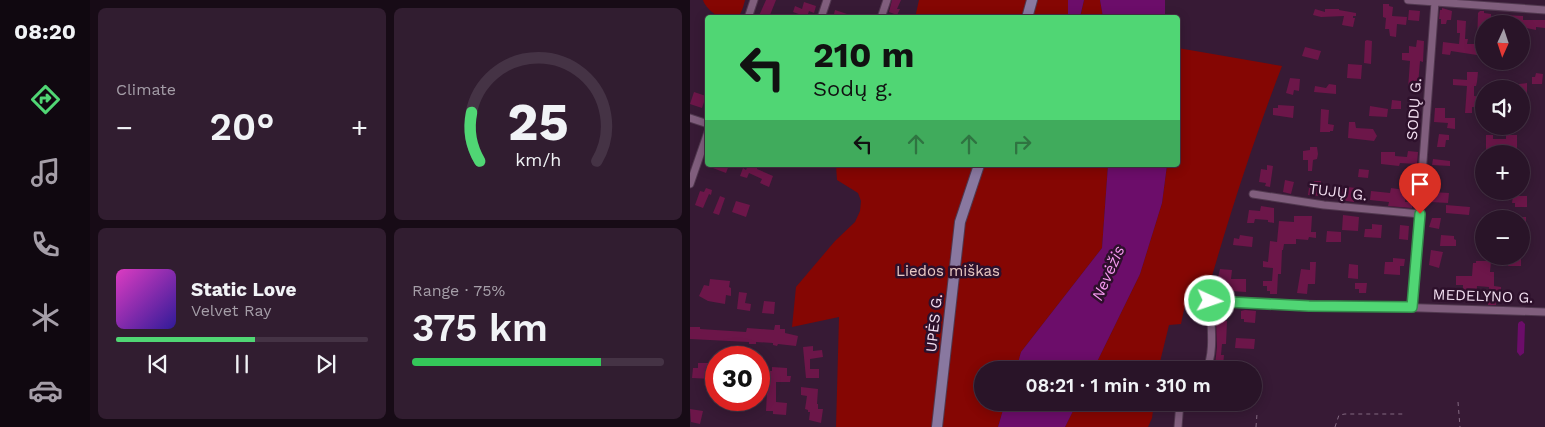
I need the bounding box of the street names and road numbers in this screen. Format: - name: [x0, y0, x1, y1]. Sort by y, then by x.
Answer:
- street label: SODŲ G.: [1403, 77, 1425, 141]
- street label: TUJŲ G.: [1308, 179, 1368, 205]
- street label: MEDELYNO G.: [1432, 285, 1534, 307]
- street label: UPĖS G.: [922, 293, 946, 353]

